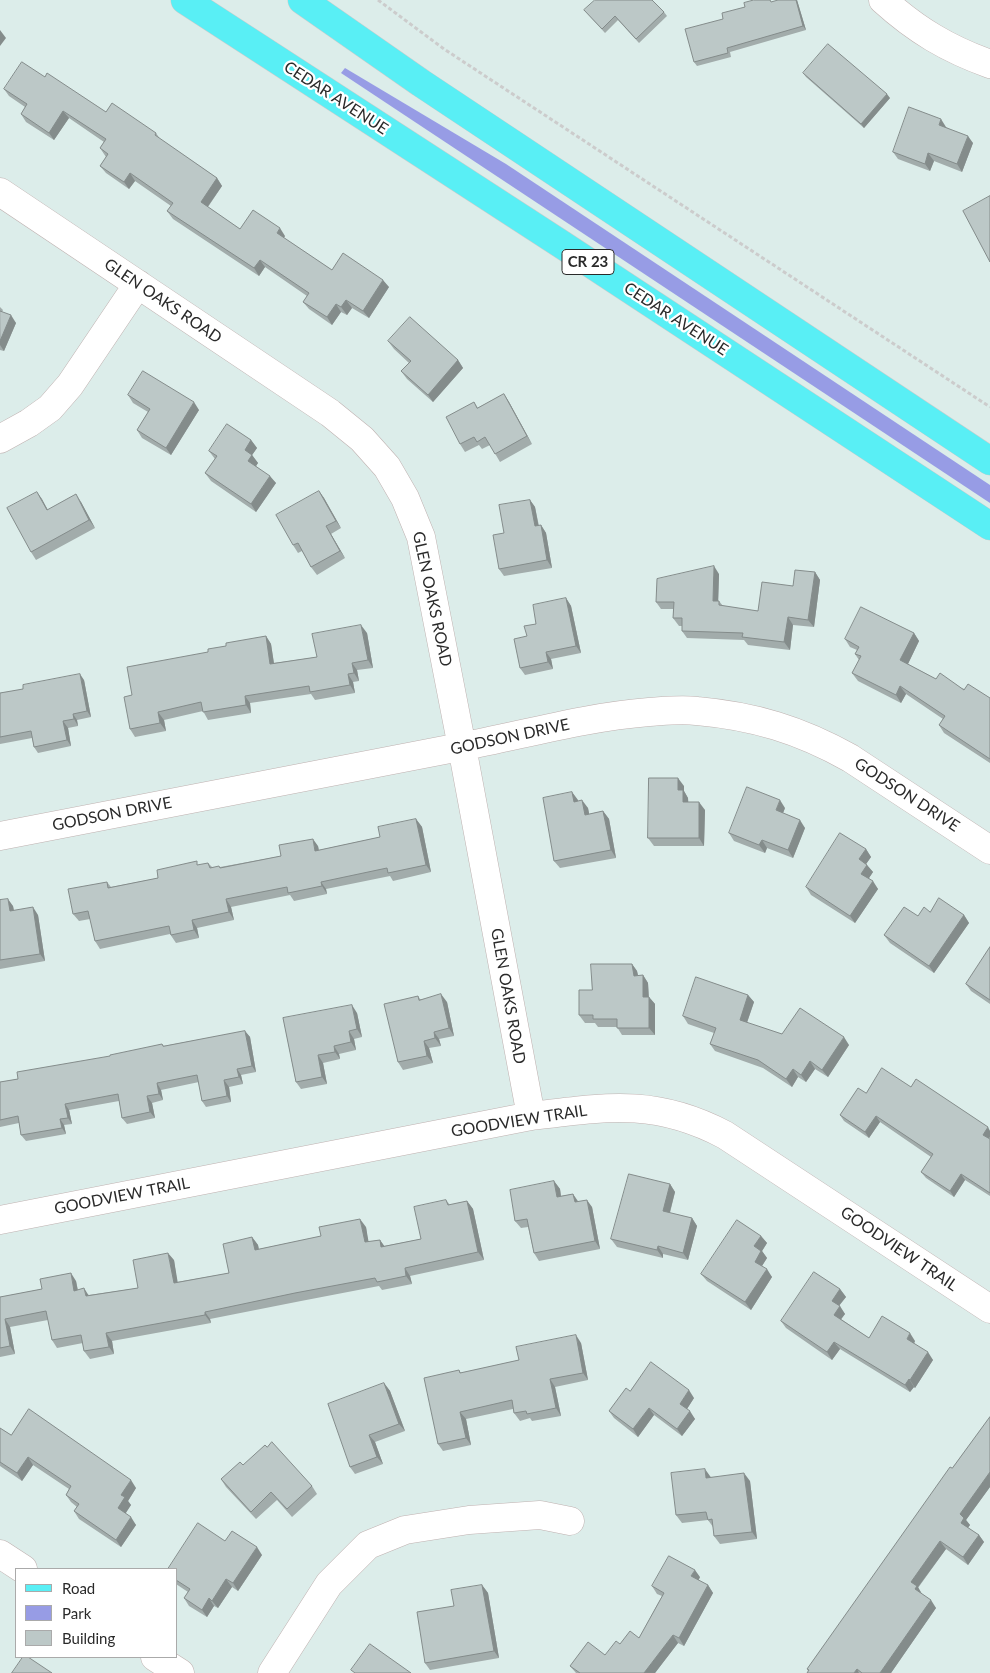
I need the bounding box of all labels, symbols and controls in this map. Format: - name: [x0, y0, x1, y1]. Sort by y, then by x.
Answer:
- street label: CEDAR AVENUE: [280, 57, 392, 139]
- road number: CR 23: [562, 250, 614, 274]
- street label: GLEN OAKS ROAD: [101, 255, 225, 347]
- street label: CEDAR AVENUE: [620, 278, 732, 360]
- street label: GLEN OAKS ROAD: [408, 530, 456, 668]
- street label: GODSON DRIVE: [449, 715, 571, 759]
- street label: GODSON DRIVE: [851, 754, 963, 836]
- street label: GODSON DRIVE: [51, 793, 173, 835]
- street label: GLEN OAKS ROAD: [487, 927, 529, 1065]
- street label: GOODVIEW TRAIL: [450, 1101, 588, 1141]
- street label: GOODVIEW TRAIL: [53, 1173, 191, 1219]
- street label: GOODVIEW TRAIL: [837, 1203, 961, 1295]
- legend: [15, 1568, 178, 1658]
- text: Road: [62, 1579, 95, 1597]
- text: Park: [62, 1604, 91, 1622]
- text: Building: [62, 1629, 115, 1647]

